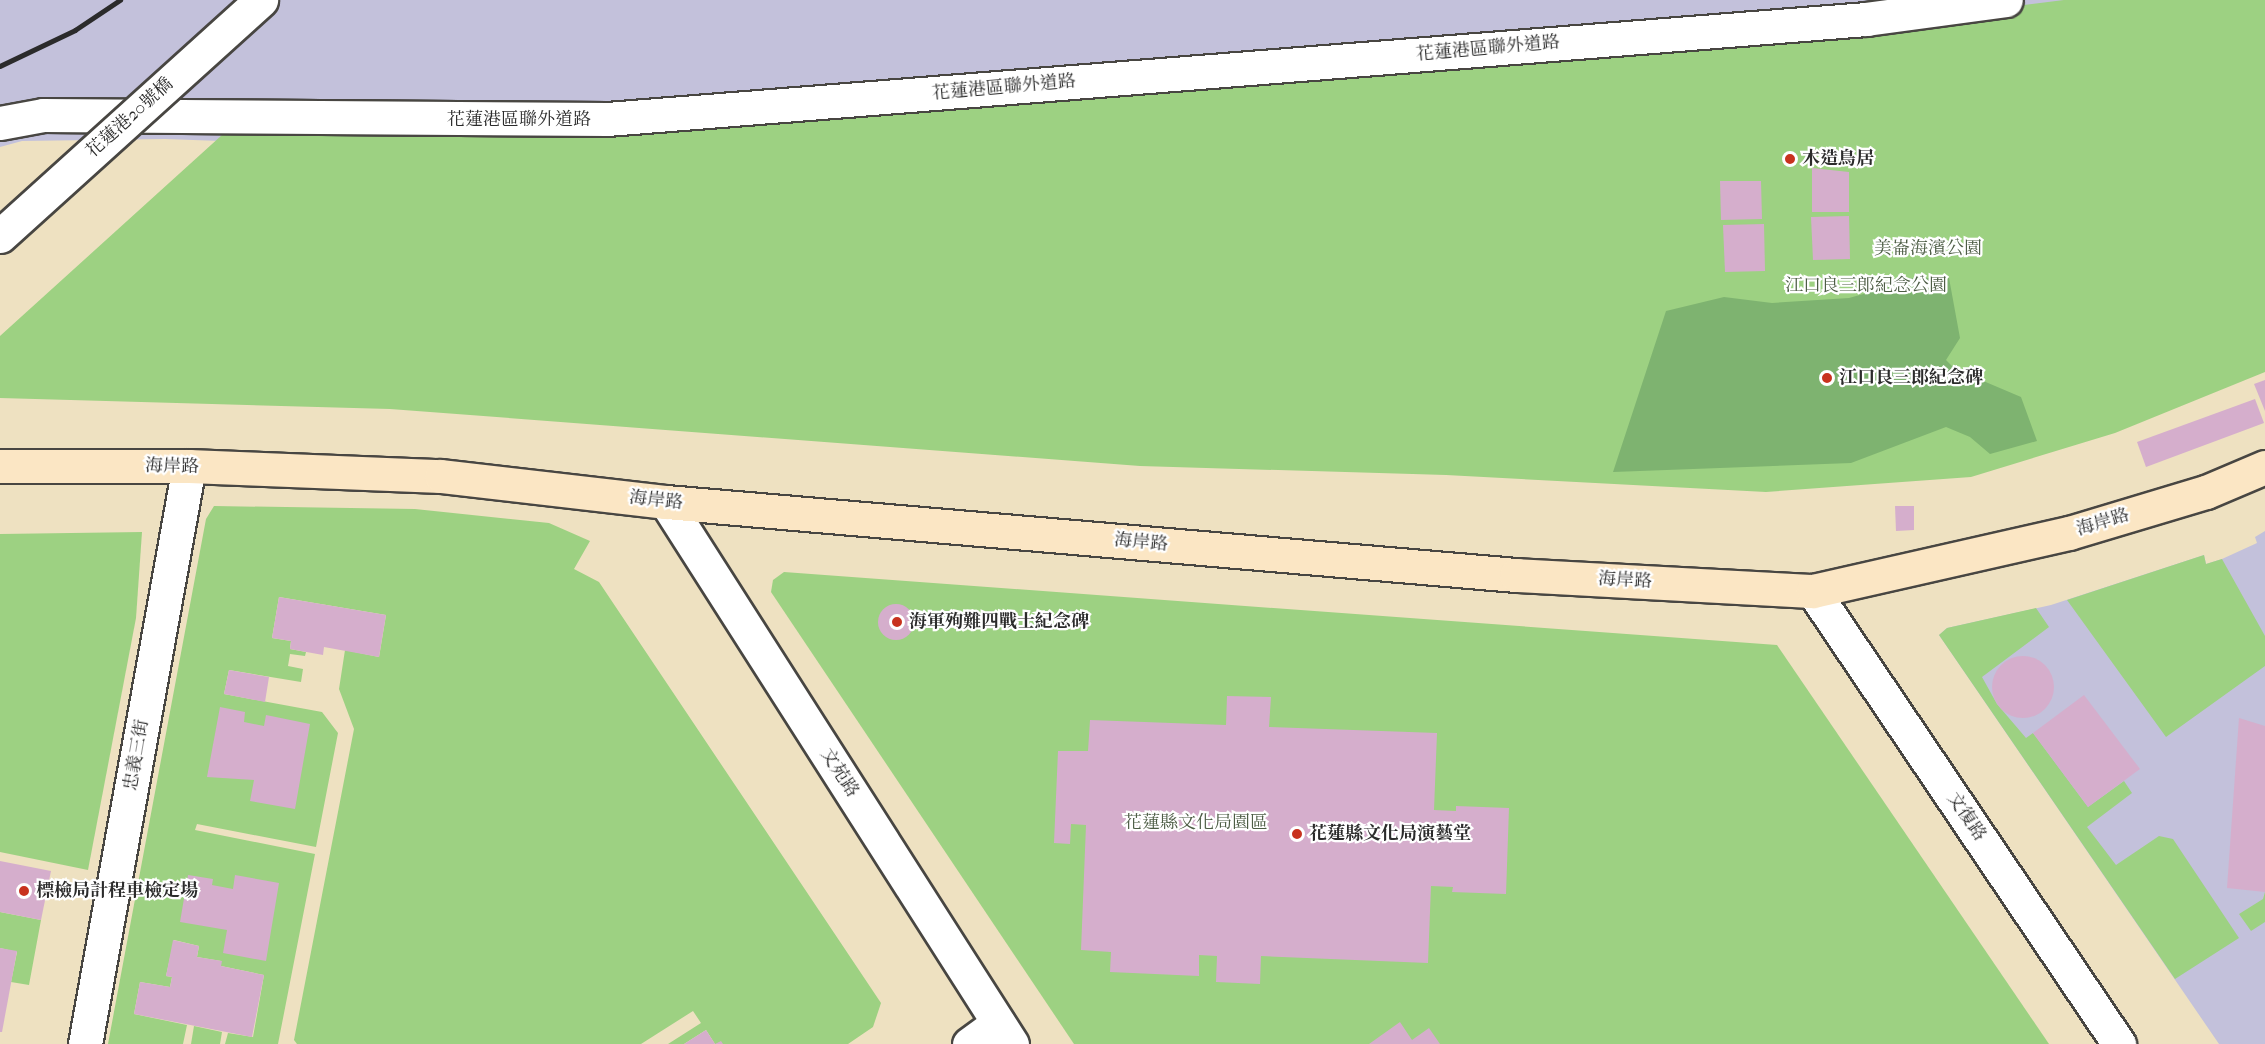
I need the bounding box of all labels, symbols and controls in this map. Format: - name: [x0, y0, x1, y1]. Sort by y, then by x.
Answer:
- street label: 花蓮港區聯外道路: [1415, 32, 1561, 66]
- street label: 花蓮港區聯外道路: [931, 71, 1077, 105]
- street label: 花蓮港20號橋: [82, 73, 178, 163]
- street label: 花蓮港區聯外道路: [447, 109, 591, 131]
- place label: 木造鳥居: [1802, 148, 1874, 170]
- marker: 木造鳥居: [1783, 152, 1797, 166]
- park label: 美崙海濱公園: [1874, 238, 1982, 260]
- park label: 江口良三郎紀念公園: [1785, 275, 1947, 297]
- place label: 江口良三郎紀念碑: [1839, 367, 1983, 389]
- marker: 江口良三郎紀念碑: [1820, 371, 1834, 385]
- street label: 海岸路: [145, 456, 199, 478]
- street label: 海岸路: [628, 487, 684, 515]
- street label: 海岸路: [2074, 505, 2132, 541]
- street label: 海岸路: [1113, 530, 1169, 556]
- street label: 海岸路: [1597, 569, 1653, 593]
- place label: 海軍殉難四戰士紀念碑: [909, 611, 1089, 633]
- marker: 海軍殉難四戰士紀念碑: [890, 615, 904, 629]
- street label: 忠義三街: [120, 718, 154, 792]
- street label: 文苑路: [815, 744, 863, 802]
- street label: 文復路: [1942, 789, 1990, 845]
- park label: 花蓮縣文化局園區: [1124, 812, 1268, 834]
- place label: 花蓮縣文化局演藝堂: [1309, 823, 1471, 845]
- marker: 花蓮縣文化局演藝堂: [1290, 827, 1304, 841]
- place label: 標檢局計程車檢定場: [36, 880, 198, 902]
- marker: 標檢局計程車檢定場: [17, 884, 31, 898]

